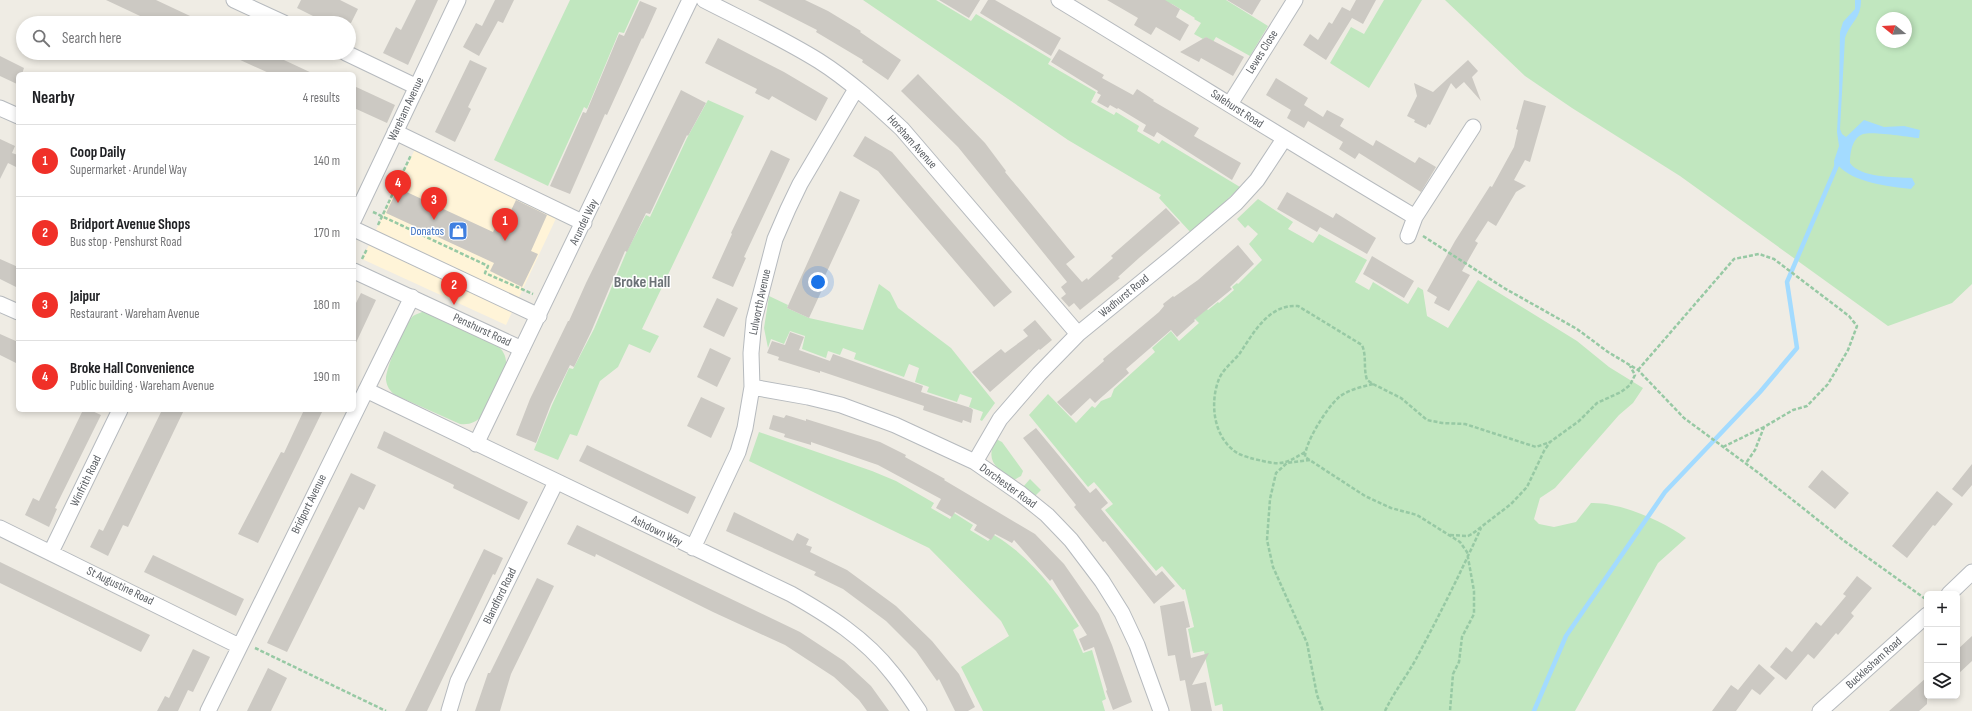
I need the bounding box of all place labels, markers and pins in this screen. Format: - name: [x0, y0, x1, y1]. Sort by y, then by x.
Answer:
- pin: 4: [385, 170, 411, 203]
- pin: 3: [421, 187, 447, 220]
- pin: 1: [492, 208, 518, 241]
- shop icon: Donatos: [447, 220, 469, 242]
- place label: Donatos: [411, 224, 444, 239]
- pin: 2: [441, 272, 467, 305]

